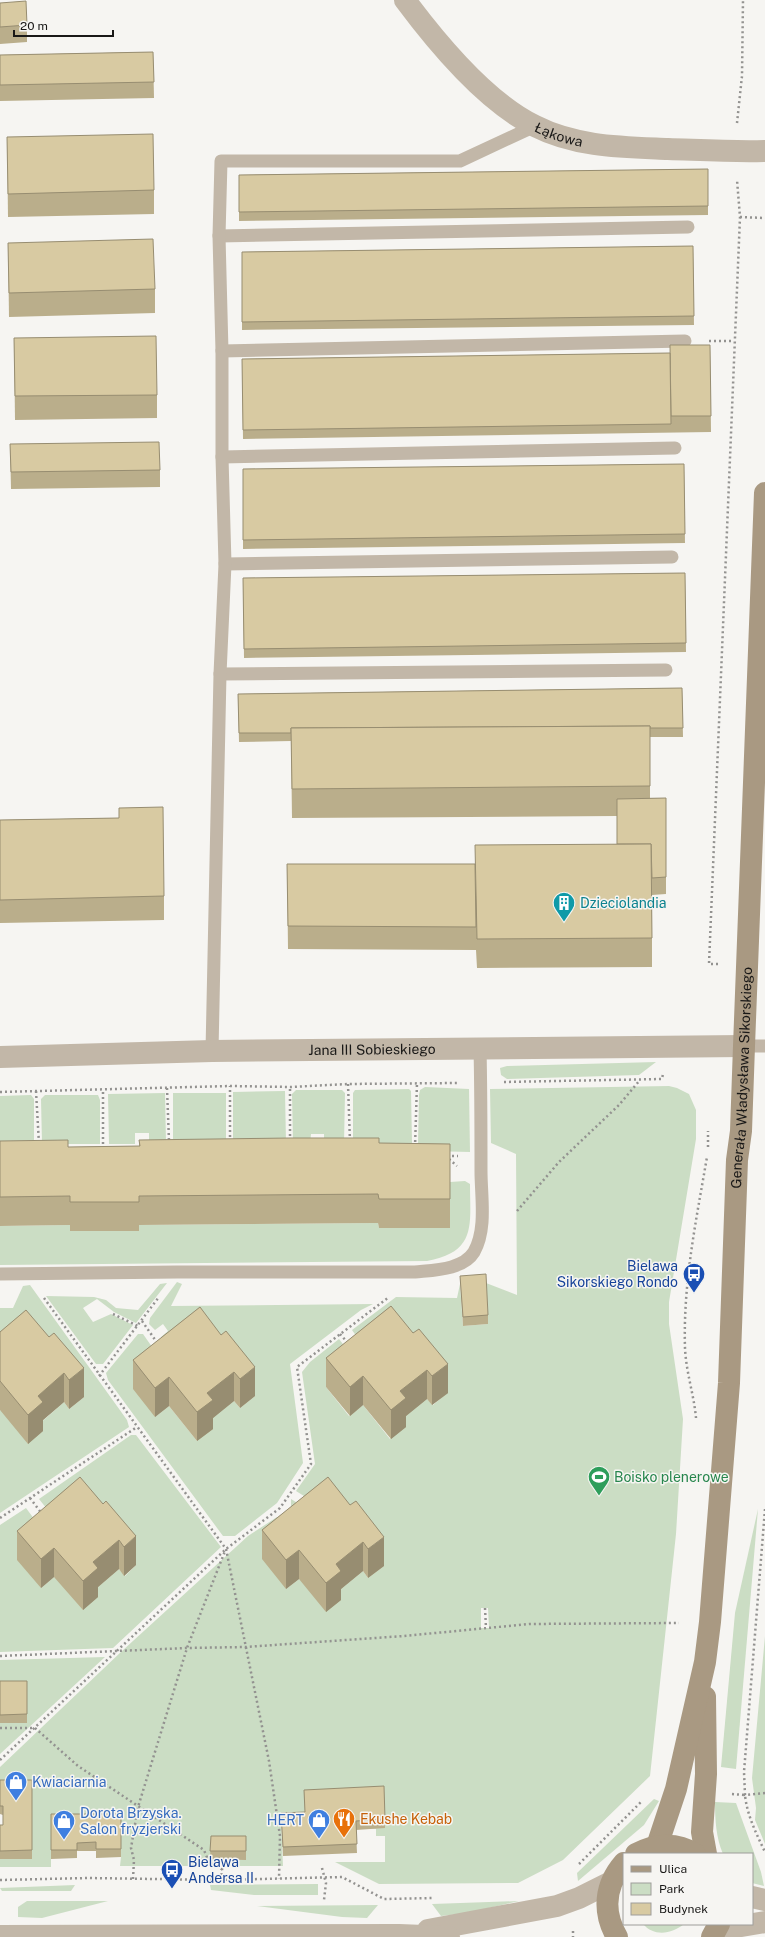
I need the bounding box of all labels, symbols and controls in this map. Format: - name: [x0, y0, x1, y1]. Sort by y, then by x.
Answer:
- scale bar: [14, 12, 113, 38]
- text: 20 m: [20, 19, 48, 33]
- street label: Łąkowa: [532, 119, 584, 150]
- building icon: Dzieciolandia: [551, 890, 577, 923]
- place label: Dzieciolandia: [580, 895, 666, 911]
- street label: Generała Władysława Sikorskiego: [728, 967, 755, 1189]
- street label: Jana III Sobieskiego: [308, 1041, 436, 1058]
- place label: Bielawa Sikorskiego Rondo: [557, 1258, 678, 1290]
- bus stop icon: Bielawa Sikorskiego Rondo: [681, 1261, 707, 1294]
- sports icon: Boisko plenerowe: [586, 1464, 612, 1497]
- place label: Boisko plenerowe: [614, 1469, 729, 1485]
- shop icon: Kwiaciarnia: [3, 1769, 29, 1802]
- place label: Kwiaciarnia: [32, 1774, 107, 1790]
- place label: Dorota Brzyska. Salon fryzjerski: [80, 1805, 182, 1837]
- restaurant icon: Ekushe Kebab: [331, 1806, 357, 1839]
- shop icon: HERT: [306, 1807, 332, 1840]
- shop icon: Dorota Brzyska. Salon fryzjerski: [51, 1808, 77, 1841]
- place label: Ekushe Kebab: [360, 1811, 452, 1827]
- place label: HERT: [267, 1812, 304, 1828]
- legend: [623, 1853, 753, 1925]
- place label: Bielawa Andersa II: [188, 1854, 254, 1886]
- bus stop icon: Bielawa Andersa II: [159, 1857, 185, 1890]
- text: Ulica: [659, 1862, 687, 1876]
- text: Park: [659, 1882, 685, 1896]
- text: Budynek: [659, 1902, 708, 1916]

